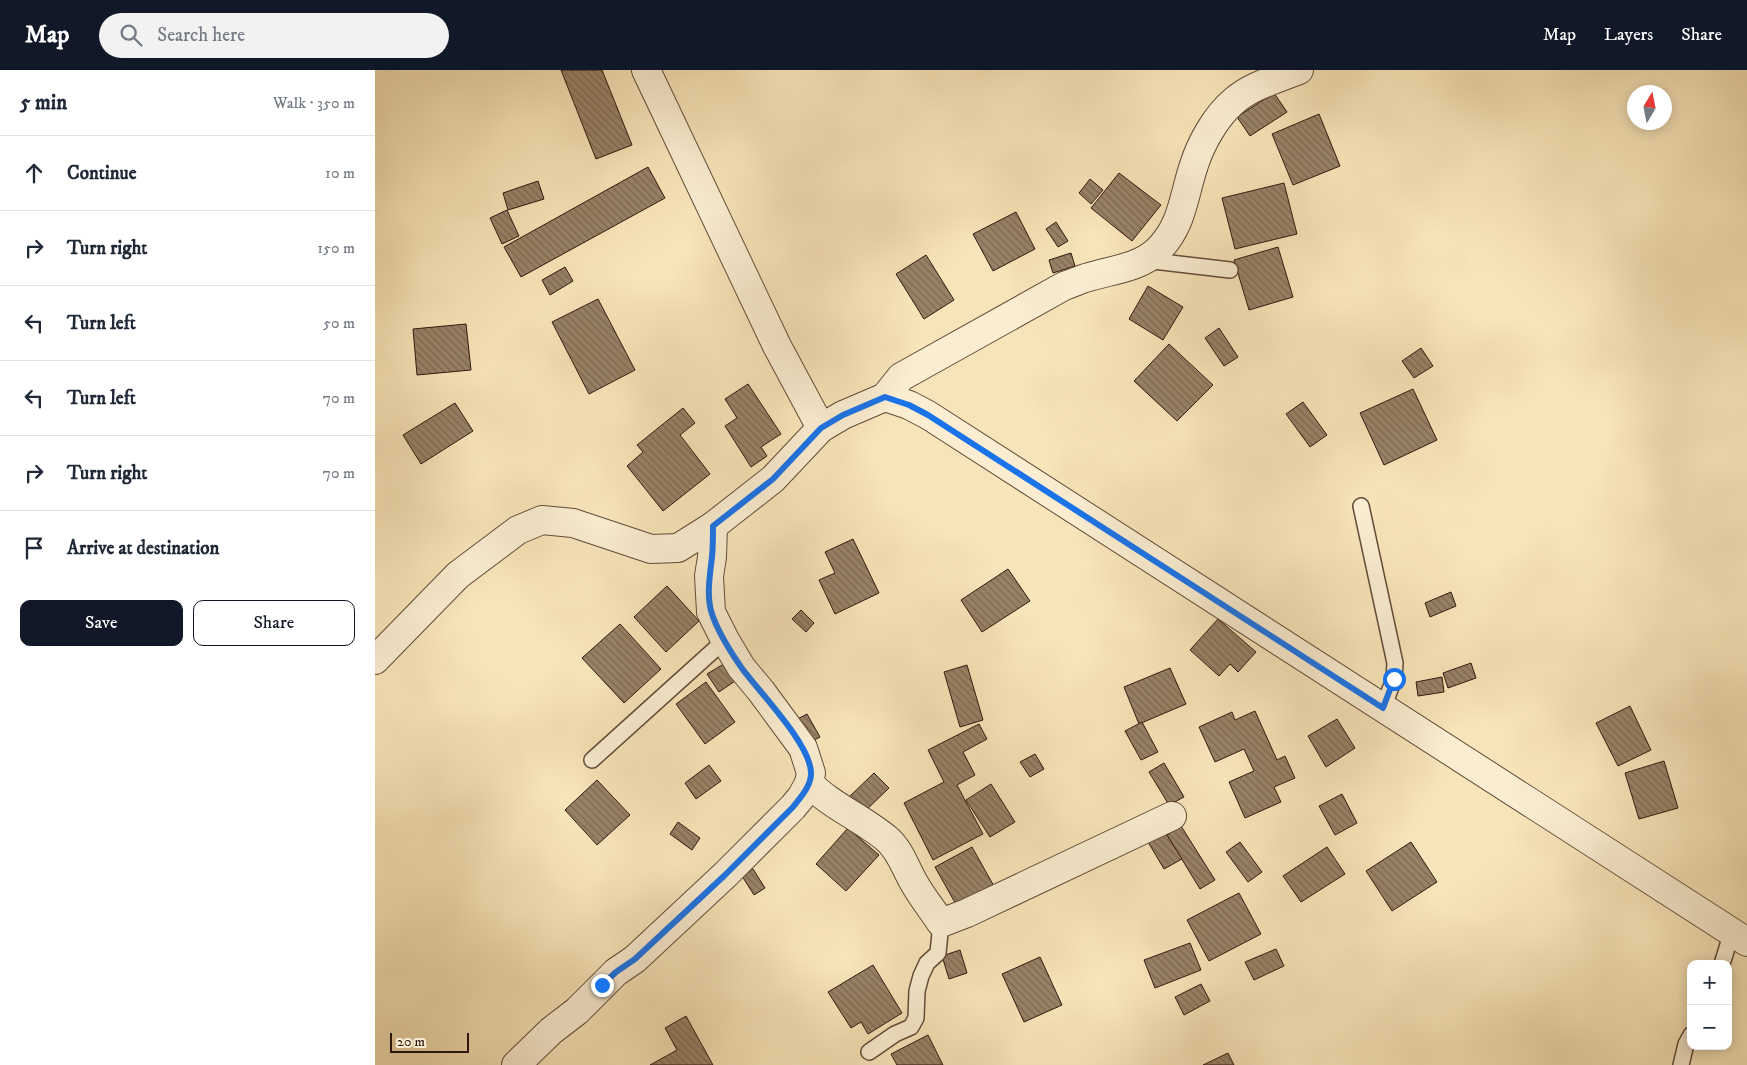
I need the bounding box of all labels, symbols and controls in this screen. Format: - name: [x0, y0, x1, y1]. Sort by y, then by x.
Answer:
- search box: [99, 13, 449, 58]
- text: Map: [25, 20, 69, 50]
- icon: search: [117, 21, 145, 49]
- text: Search here: [157, 24, 245, 47]
- text: Map: [1543, 24, 1576, 46]
- text: Layers: [1604, 24, 1653, 46]
- text: Share: [1681, 24, 1722, 46]
- north arrow: [1627, 85, 1672, 130]
- text: 5 min: [20, 90, 67, 116]
- text: Walk · 350 m: [273, 93, 355, 113]
- icon: ahead: [20, 159, 48, 187]
- text: Continue: [67, 162, 137, 185]
- text: 10 m: [325, 163, 355, 183]
- icon: right: [20, 234, 48, 262]
- text: Turn right: [67, 237, 147, 260]
- text: 150 m: [317, 238, 355, 258]
- icon: left: [20, 309, 48, 337]
- text: Turn left: [67, 312, 136, 335]
- text: 50 m: [323, 313, 355, 333]
- icon: left: [20, 384, 48, 412]
- text: Turn left: [67, 387, 136, 410]
- text: 70 m: [323, 388, 355, 408]
- icon: right: [20, 459, 48, 487]
- text: Turn right: [67, 462, 147, 485]
- text: 70 m: [323, 463, 355, 483]
- icon: arrive: [20, 534, 48, 562]
- text: Arrive at destination: [67, 537, 219, 560]
- button: Save: [20, 600, 183, 646]
- button: Share: [193, 600, 355, 646]
- route start: [1383, 668, 1406, 691]
- map controls: [1687, 960, 1732, 1050]
- button: +: [1687, 960, 1732, 1005]
- route end: [591, 974, 614, 997]
- button: −: [1687, 1005, 1732, 1050]
- scale bar: [390, 1030, 469, 1053]
- text: 20 m: [397, 1033, 425, 1051]

